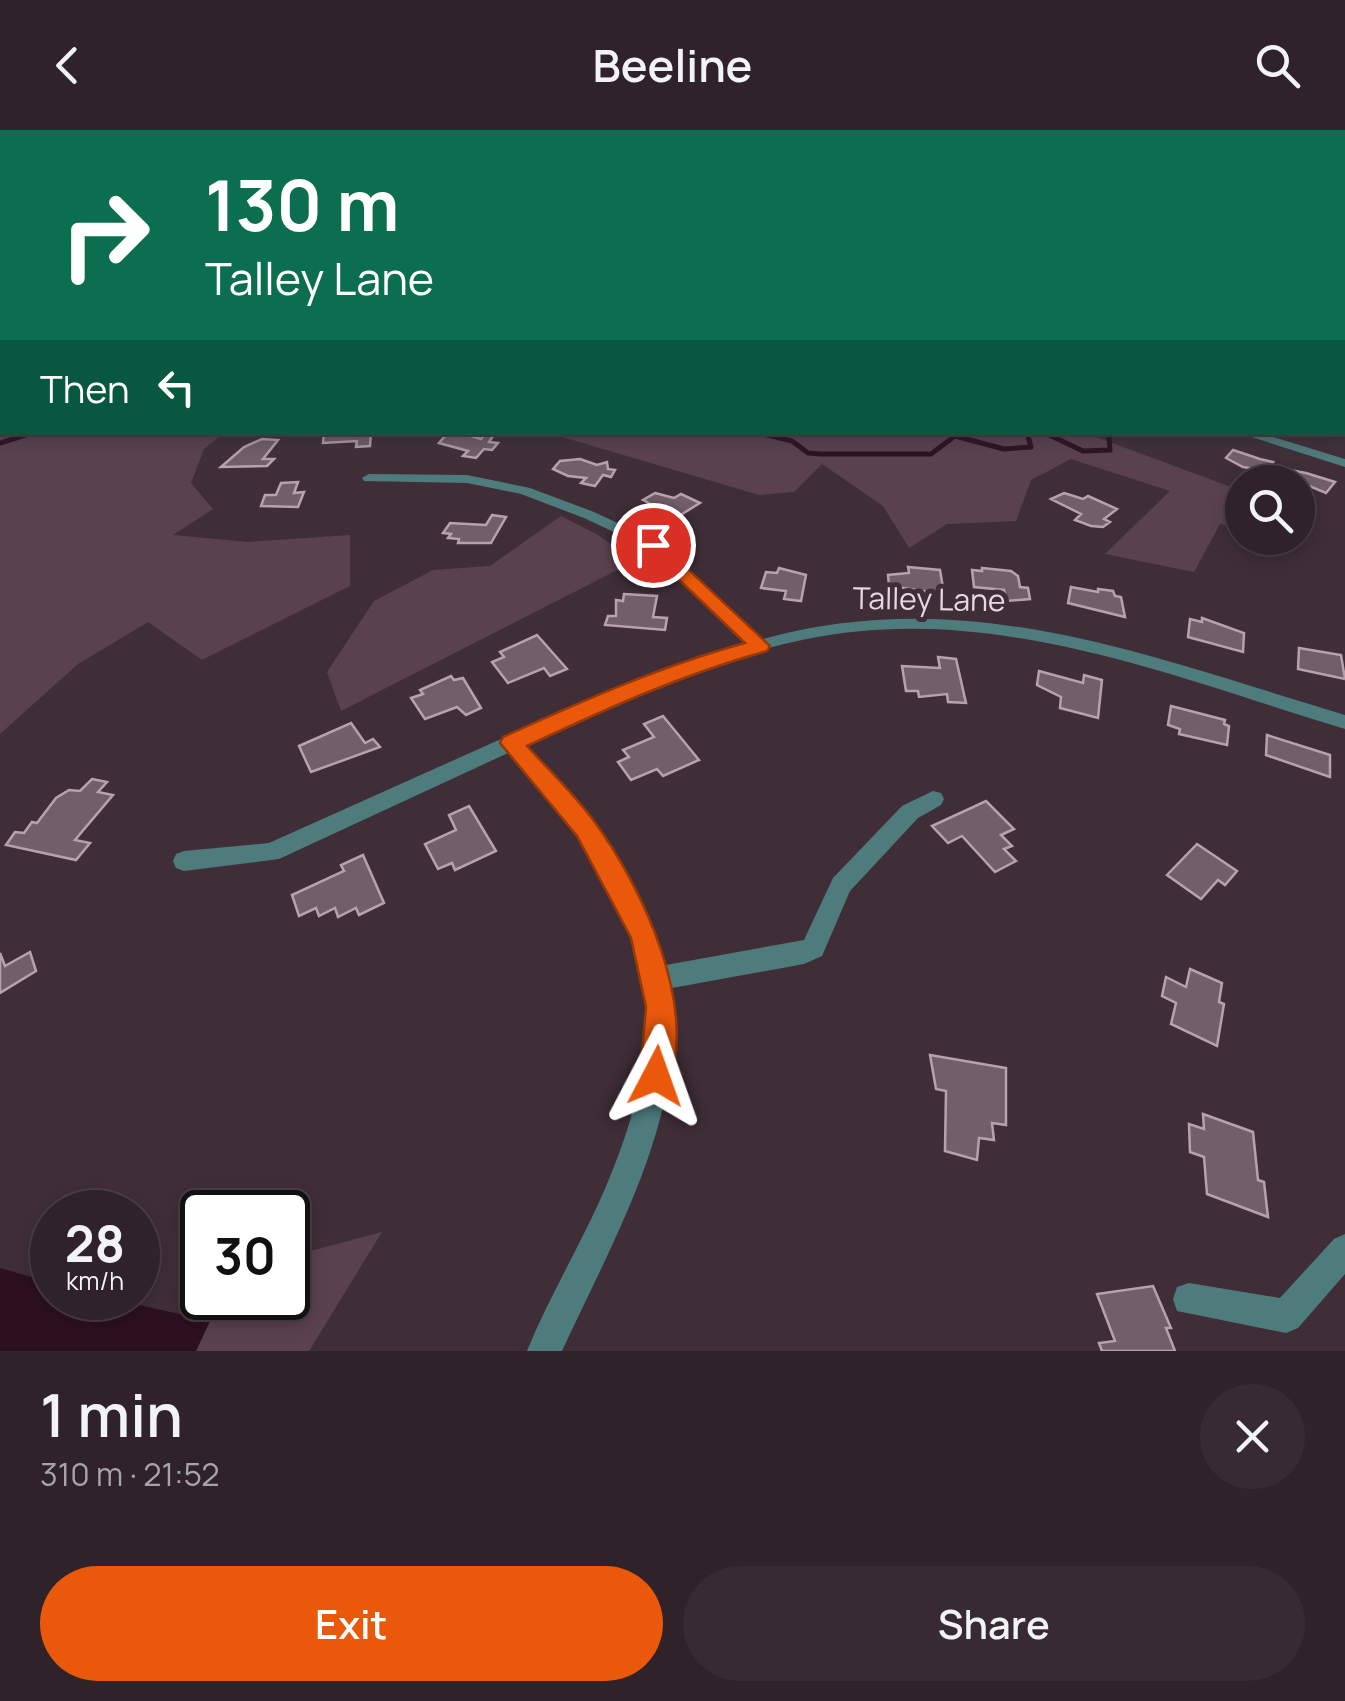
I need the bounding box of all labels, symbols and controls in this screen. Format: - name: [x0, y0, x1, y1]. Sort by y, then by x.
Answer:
- text: Beeline: [593, 34, 752, 96]
- icon: back: [40, 38, 95, 93]
- icon: search: [1250, 38, 1305, 93]
- text: 130 m: [205, 156, 399, 252]
- icon: right: [40, 170, 170, 300]
- text: Talley Lane: [205, 247, 434, 309]
- icon: left: [149, 360, 204, 415]
- text: Then: [40, 362, 129, 414]
- map controls: [1225, 465, 1315, 555]
- button: search: [1225, 465, 1315, 555]
- pin: [611, 503, 696, 588]
- icon: arrive: [626, 518, 681, 573]
- street label: Talley Lane: [852, 577, 1006, 620]
- position arrow: [604, 1024, 708, 1128]
- speed limit sign: 30: [180, 1190, 310, 1320]
- text: 28: [65, 1209, 125, 1277]
- text: km/h: [66, 1263, 124, 1298]
- text: 1 min: [40, 1373, 183, 1455]
- button: close: [1200, 1384, 1305, 1489]
- text: 310 m · 21:52: [40, 1452, 219, 1496]
- button: Exit: [40, 1566, 663, 1681]
- button: Share: [683, 1566, 1305, 1681]

